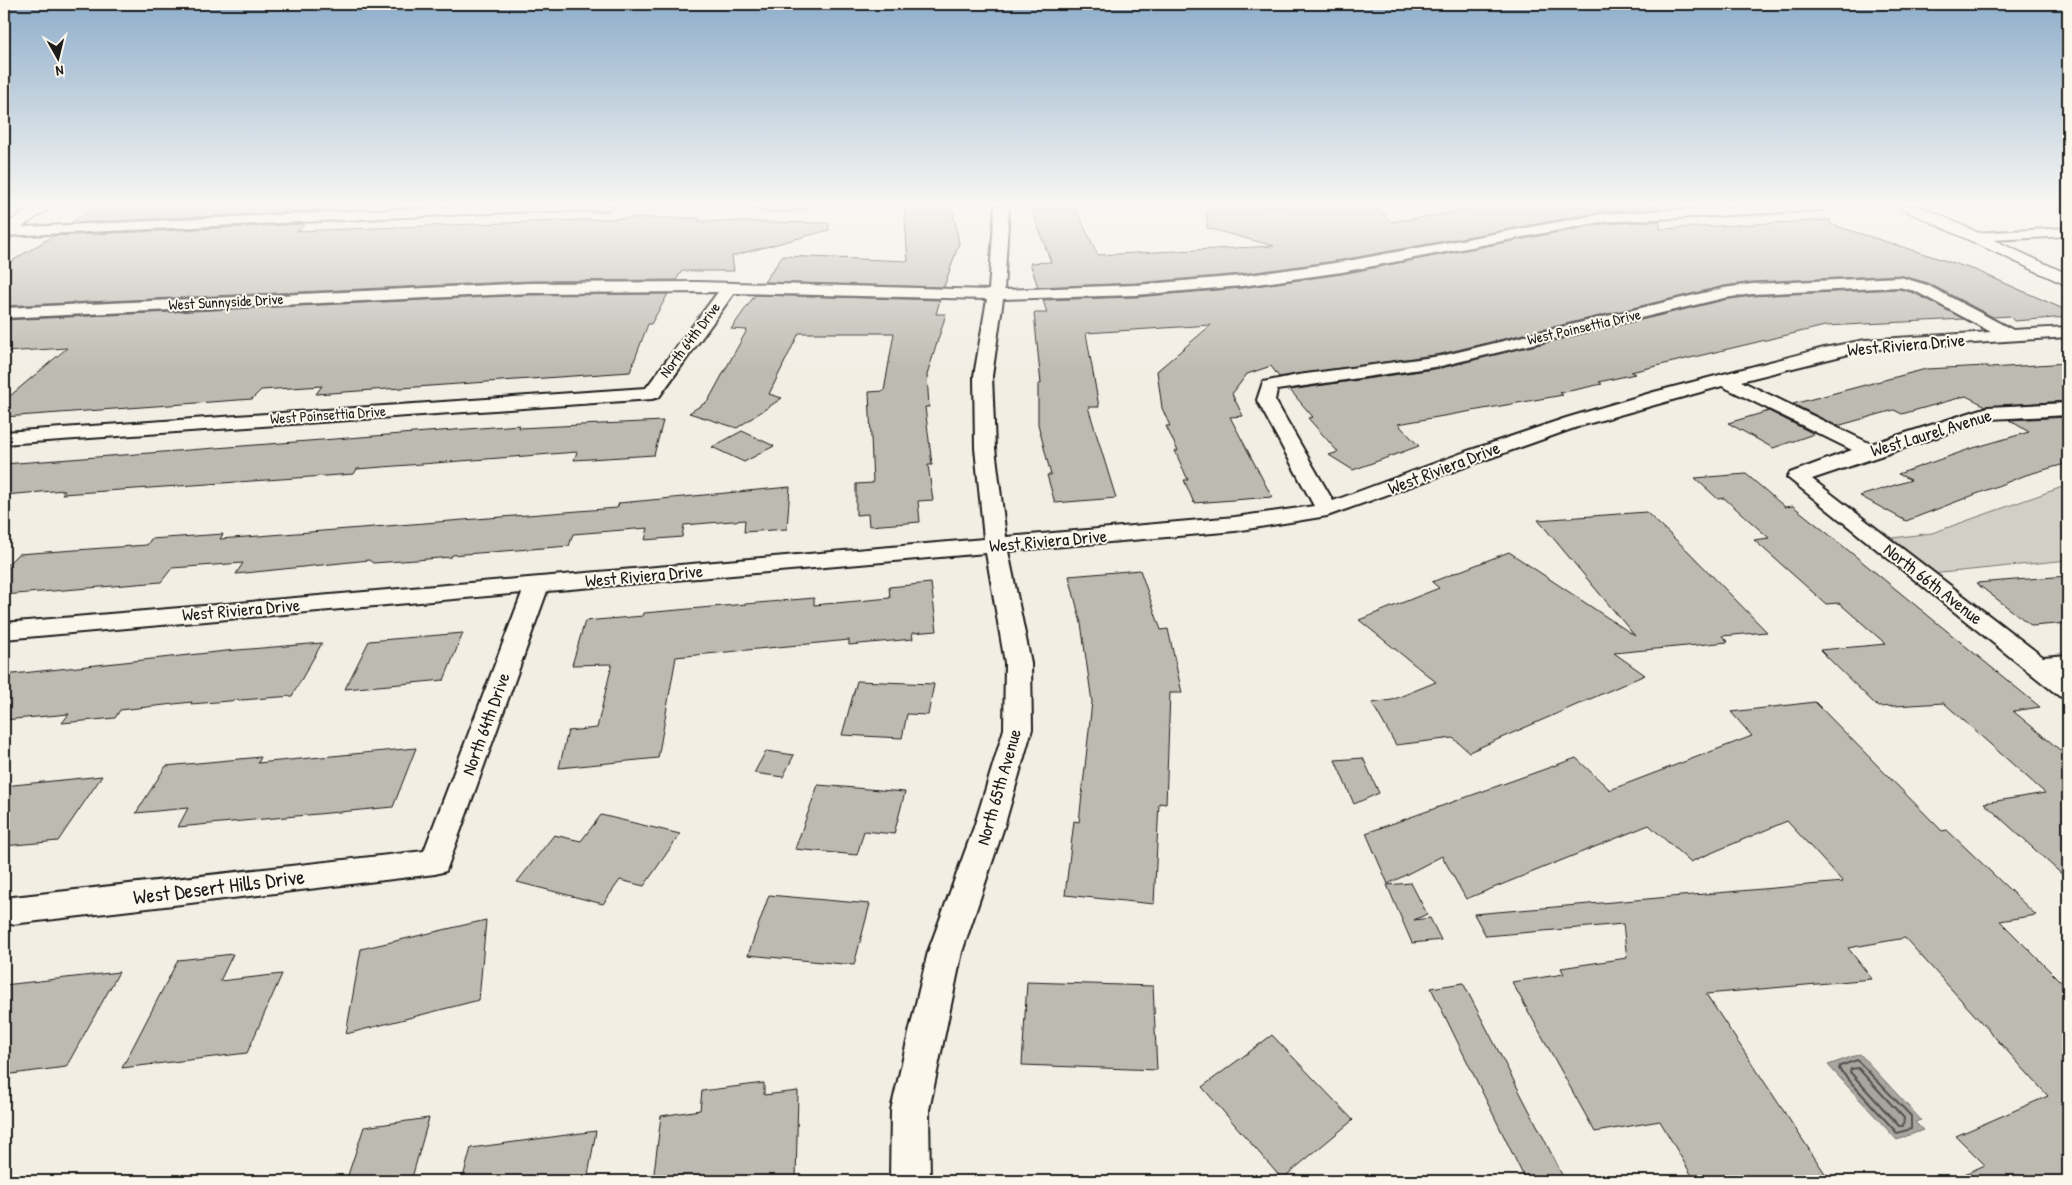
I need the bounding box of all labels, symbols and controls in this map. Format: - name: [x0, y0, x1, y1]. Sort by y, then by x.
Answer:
- north arrow: [32, 32, 82, 82]
- text: N: [54, 61, 65, 81]
- street label: West Sunnyside Drive: [168, 288, 284, 315]
- street label: North 64th Drive: [654, 298, 725, 382]
- street label: West Poinsettia Drive: [1525, 303, 1643, 350]
- street label: West Riviera Drive: [1846, 327, 1966, 362]
- street label: West Poinsettia Drive: [269, 400, 387, 429]
- street label: West Laurel Avenue: [1867, 402, 1994, 463]
- street label: West Riviera Drive: [1384, 435, 1503, 500]
- street label: West Riviera Drive: [988, 523, 1108, 558]
- street label: North 66th Avenue: [1879, 537, 1988, 630]
- street label: West Riviera Drive: [584, 558, 704, 593]
- street label: West Riviera Drive: [181, 592, 301, 627]
- street label: North 64th Drive: [455, 669, 516, 779]
- street label: North 65th Avenue: [970, 726, 1027, 848]
- street label: West Desert Hills Drive: [132, 862, 306, 911]

